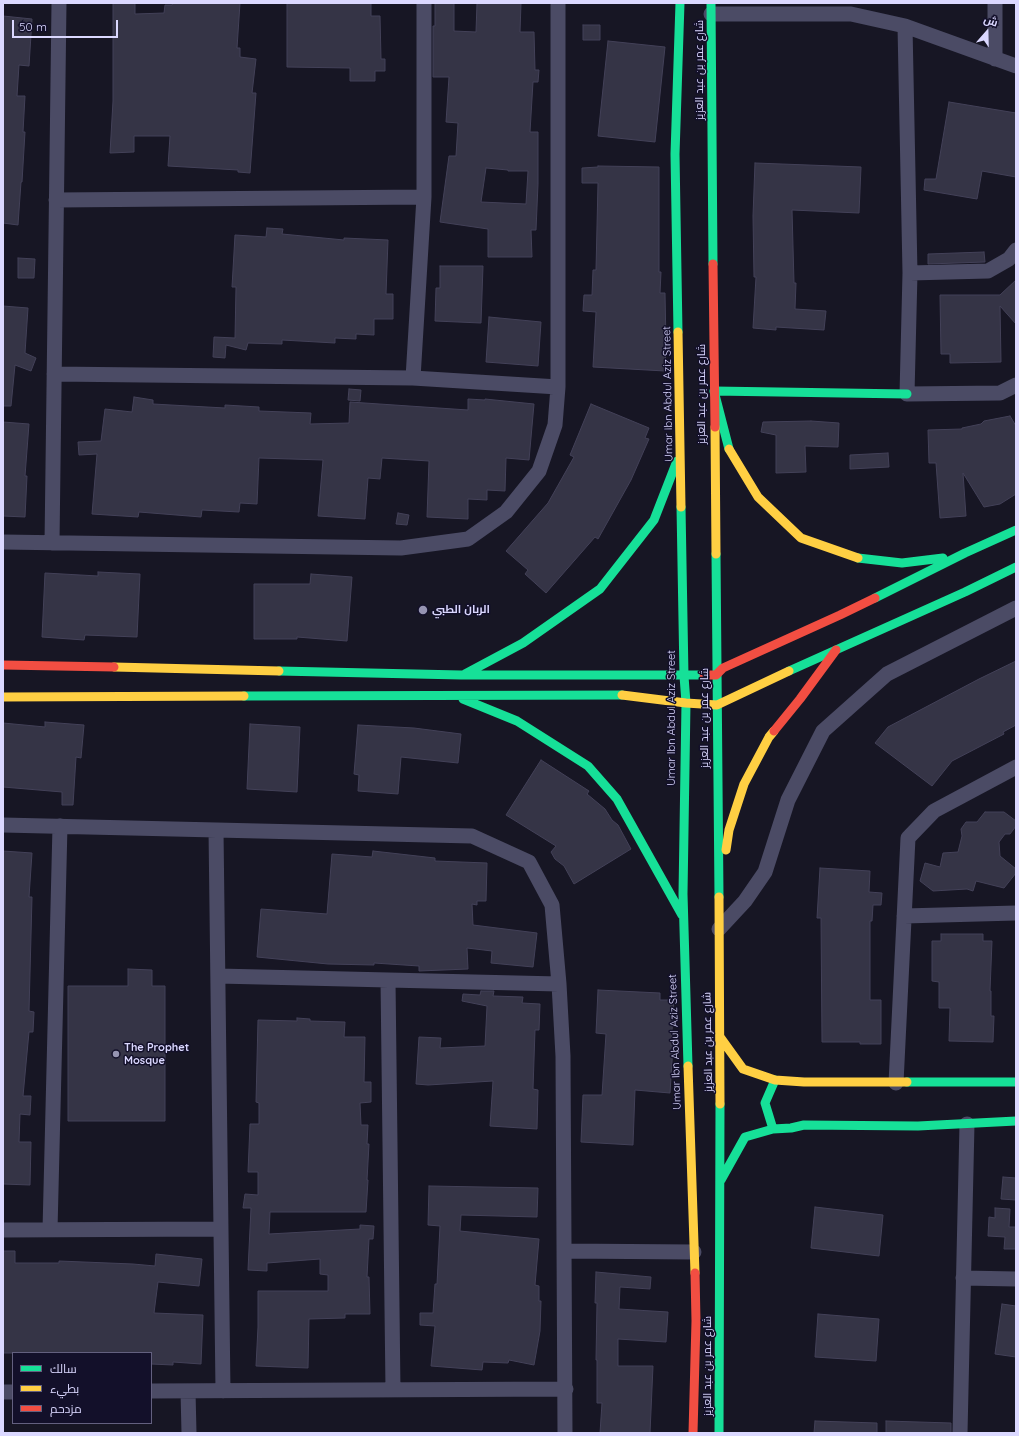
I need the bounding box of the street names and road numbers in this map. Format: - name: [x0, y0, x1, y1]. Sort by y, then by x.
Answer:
- street label: شارع عمر بن عبد العزيز: [693, 20, 707, 120]
- street label: Umar Ibn Abdul Aziz Street: [660, 326, 676, 462]
- street label: شارع عمر بن عبد العزيز: [695, 344, 709, 444]
- street label: Umar Ibn Abdul Aziz Street: [665, 650, 679, 786]
- street label: شارع عمر بن عبد العزيز: [698, 668, 712, 768]
- street label: Umar Ibn Abdul Aziz Street: [666, 974, 684, 1110]
- street label: شارع عمر بن عبد العزيز: [701, 992, 715, 1092]
- street label: شارع عمر بن عبد العزيز: [701, 1316, 715, 1416]

